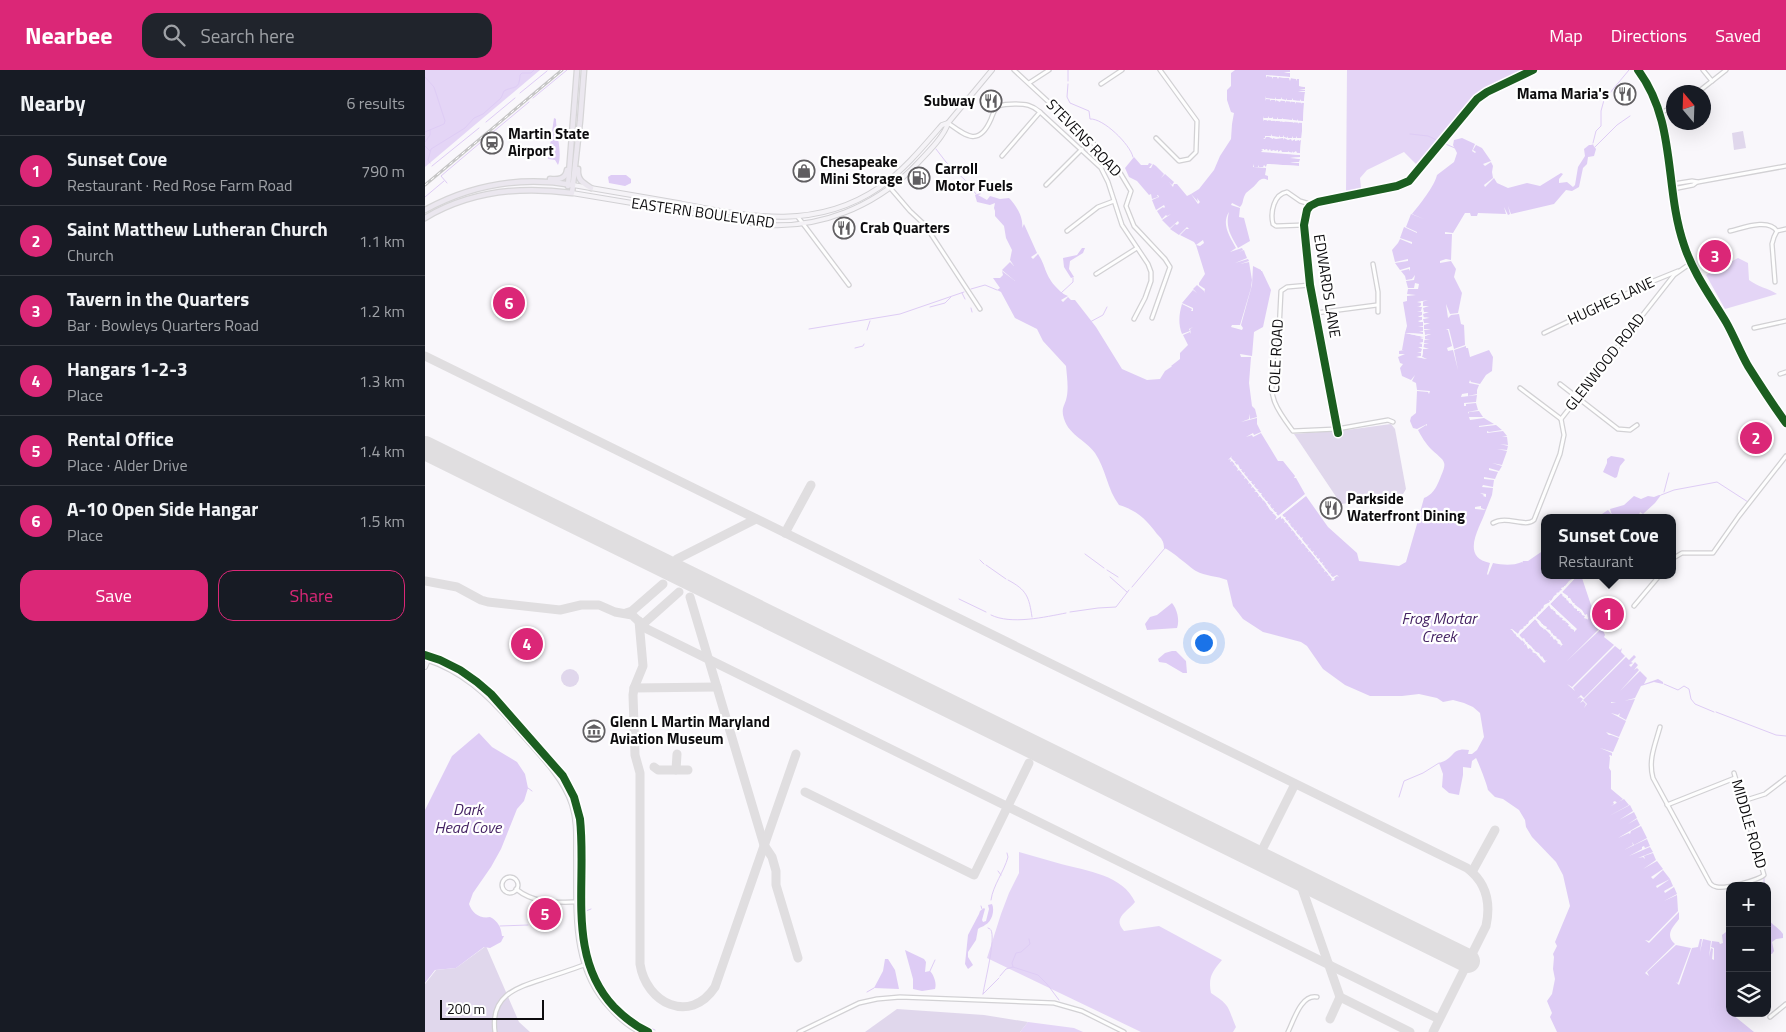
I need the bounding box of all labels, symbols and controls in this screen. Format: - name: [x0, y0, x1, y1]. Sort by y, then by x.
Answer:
- search box: [142, 13, 492, 58]
- text: Nearbee: [25, 17, 112, 53]
- icon: search: [160, 21, 188, 49]
- text: Search here: [200, 21, 295, 50]
- text: Map: [1549, 22, 1583, 49]
- text: Directions: [1611, 22, 1687, 49]
- text: Saved: [1715, 22, 1761, 49]
- place label: Mama Maria's: [1517, 82, 1609, 105]
- restaurant icon: Mama Maria's: [1613, 82, 1637, 106]
- north arrow: [1666, 85, 1711, 130]
- text: Nearby: [20, 87, 85, 119]
- place label: Subway: [924, 89, 975, 112]
- restaurant icon: Subway: [979, 89, 1003, 113]
- text: 6 results: [346, 91, 405, 115]
- street label: STEVENS ROAD: [1041, 94, 1128, 182]
- place label: Martin State Airport: [508, 122, 590, 162]
- station icon: Martin State Airport: [480, 131, 504, 155]
- text: Sunset Cove: [67, 144, 167, 173]
- place label: Chesapeake Mini Storage: [820, 150, 903, 190]
- place label: Carroll Motor Fuels: [935, 157, 1013, 197]
- text: 1: [32, 159, 40, 183]
- text: 790 m: [361, 159, 405, 183]
- shop icon: Chesapeake Mini Storage: [792, 159, 816, 183]
- fuel station icon: Carroll Motor Fuels: [907, 166, 931, 190]
- text: Restaurant · Red Rose Farm Road: [67, 173, 293, 197]
- street label: EASTERN BOULEVARD: [630, 191, 776, 234]
- text: Saint Matthew Lutheran Church: [67, 214, 328, 243]
- restaurant icon: Crab Quarters: [832, 216, 856, 240]
- place label: Crab Quarters: [860, 216, 950, 239]
- text: 2: [32, 229, 40, 253]
- text: 1.1 km: [359, 229, 405, 253]
- street label: EDWARDS LANE: [1308, 232, 1347, 339]
- pin: 3: [1699, 237, 1731, 275]
- text: Church: [67, 243, 114, 267]
- street label: HUGHES LANE: [1564, 270, 1658, 331]
- text: Tavern in the Quarters: [67, 284, 249, 313]
- pin: 6: [493, 284, 525, 322]
- text: 3: [32, 299, 40, 323]
- text: 1.2 km: [359, 299, 405, 323]
- street label: GLENWOOD ROAD: [1559, 308, 1650, 415]
- text: Bar · Bowleys Quarters Road: [67, 313, 259, 337]
- street label: COLE ROAD: [1262, 318, 1289, 394]
- text: Hangars 1-2-3: [67, 354, 188, 383]
- text: 4: [32, 369, 40, 393]
- text: 1.3 km: [359, 369, 405, 393]
- text: Place: [67, 383, 103, 407]
- pin: 2: [1740, 419, 1772, 457]
- text: Rental Office: [67, 424, 174, 453]
- text: 5: [32, 439, 40, 463]
- text: 1.4 km: [359, 439, 405, 463]
- text: Place · Alder Drive: [67, 453, 188, 477]
- place label: Parkside Waterfront Dining: [1347, 487, 1465, 527]
- text: A-10 Open Side Hangar: [67, 494, 258, 523]
- restaurant icon: Parkside Waterfront Dining: [1319, 496, 1343, 520]
- text: 6: [32, 509, 40, 533]
- text: 1.5 km: [359, 509, 405, 533]
- popup: [1541, 514, 1676, 579]
- text: Sunset Cove: [1558, 520, 1659, 549]
- text: Place: [67, 523, 103, 547]
- text: Restaurant: [1558, 549, 1633, 573]
- button: Save: [20, 570, 208, 621]
- button: Share: [218, 570, 405, 621]
- pin: 1: [1592, 595, 1624, 633]
- water label: Frog Mortar Creek: [1402, 606, 1478, 648]
- pin: 4: [511, 625, 543, 663]
- your location: [1191, 630, 1217, 656]
- place label: Glenn L Martin Maryland Aviation Museum: [610, 710, 770, 750]
- museum icon: Glenn L Martin Maryland Aviation Museum: [582, 719, 606, 743]
- street label: MIDDLE ROAD: [1726, 776, 1773, 871]
- water label: Dark Head Cove: [435, 797, 503, 839]
- map controls: [1726, 882, 1771, 1017]
- button: +: [1726, 882, 1771, 927]
- pin: 5: [529, 895, 561, 933]
- button: −: [1726, 927, 1771, 972]
- button: layers: [1726, 972, 1771, 1017]
- scale bar: [440, 997, 544, 1020]
- text: 200 m: [447, 998, 485, 1019]

